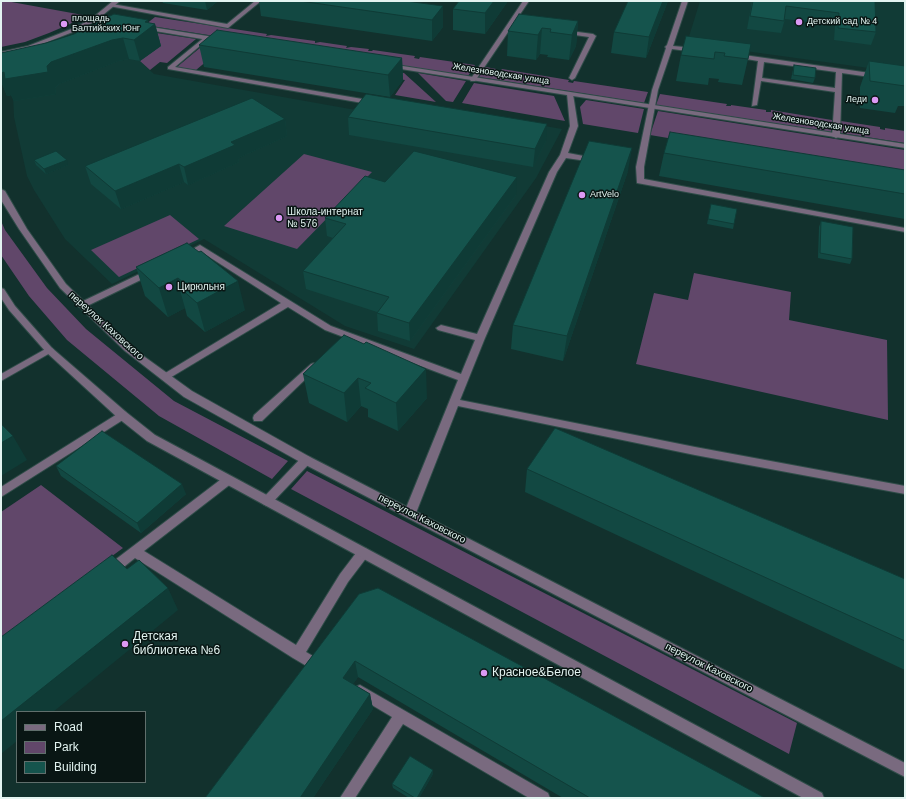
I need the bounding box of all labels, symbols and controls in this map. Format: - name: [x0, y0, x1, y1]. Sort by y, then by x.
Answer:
- place label: площадь Балтийских Юнг: [72, 14, 140, 35]
- marker: Детский сад № 4: [794, 17, 804, 27]
- place label: Детский сад № 4: [807, 17, 877, 27]
- marker: площадь Балтийских Юнг: [59, 19, 69, 29]
- street label: Железноводская улица: [452, 61, 550, 87]
- place label: Леди: [846, 95, 867, 105]
- marker: Леди: [870, 95, 880, 105]
- street label: Железноводская улица: [772, 111, 870, 137]
- marker: ArtVelo: [577, 190, 587, 200]
- place label: ArtVelo: [590, 190, 619, 200]
- place label: Школа-интернат № 576: [287, 206, 363, 230]
- marker: Школа-интернат № 576: [274, 213, 284, 223]
- place label: Цирюльня: [177, 281, 225, 293]
- marker: Цирюльня: [164, 282, 174, 292]
- street label: переулок Каховского: [66, 289, 146, 363]
- street label: переулок Каховского: [376, 492, 468, 546]
- place label: Детская библиотека №6: [133, 630, 220, 658]
- marker: Детская библиотека №6: [120, 639, 130, 649]
- street label: переулок Каховского: [663, 641, 755, 695]
- place label: Красное&Белое: [492, 666, 581, 680]
- marker: Красное&Белое: [479, 668, 489, 678]
- legend: [16, 711, 146, 783]
- text: Road: [54, 720, 83, 734]
- text: Park: [54, 740, 79, 754]
- text: Building: [54, 760, 97, 774]

